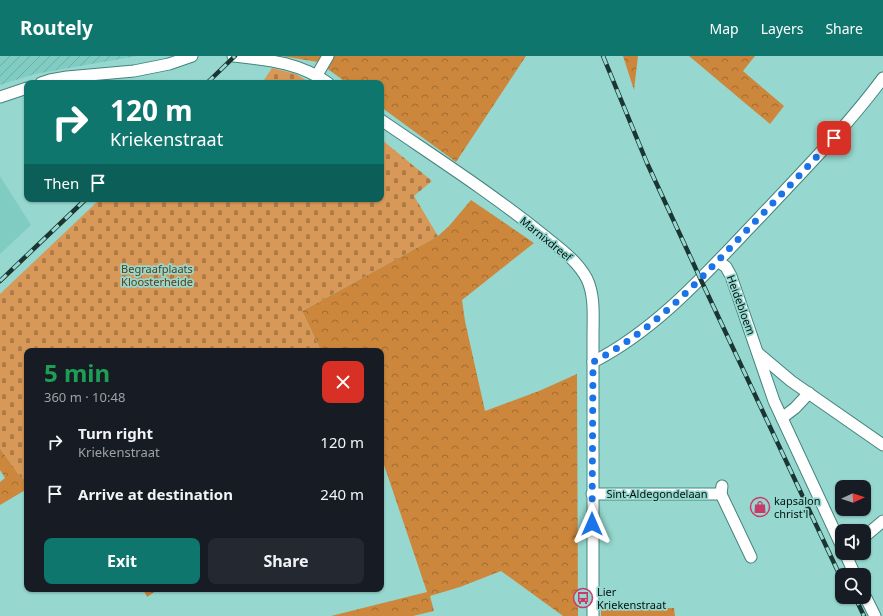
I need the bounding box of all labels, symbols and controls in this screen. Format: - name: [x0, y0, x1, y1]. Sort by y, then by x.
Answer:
- text: Routely: [20, 15, 93, 41]
- text: Map: [710, 19, 739, 38]
- text: Layers: [761, 19, 803, 38]
- text: Share: [825, 19, 863, 38]
- text: 120 m: [110, 91, 193, 129]
- icon: right: [44, 96, 96, 148]
- pin: [817, 121, 851, 155]
- text: Kriekenstraat: [110, 127, 223, 151]
- icon: arrive: [823, 127, 845, 149]
- icon: arrive: [87, 172, 109, 194]
- text: Then: [44, 173, 79, 193]
- street label: Marnixdreef: [517, 213, 577, 265]
- park label: Begraafplaats Kloosterheide: [121, 261, 193, 289]
- street label: Heidebloem: [724, 273, 759, 337]
- text: 5 min: [44, 356, 110, 389]
- button: close: [322, 361, 364, 403]
- text: 360 m · 10:48: [44, 388, 125, 406]
- text: Turn right: [78, 423, 153, 443]
- icon: right: [44, 431, 66, 453]
- text: 120 m: [320, 432, 364, 452]
- text: Kriekenstraat: [78, 443, 160, 461]
- north arrow: [835, 480, 871, 516]
- map controls: [835, 480, 871, 604]
- icon: arrive: [44, 483, 66, 505]
- text: Arrive at destination: [78, 484, 233, 504]
- text: 240 m: [320, 484, 364, 504]
- street label: Sint-Aldegondelaan: [606, 486, 708, 501]
- place label: kapsalon christ'l: [774, 493, 821, 521]
- shop icon: kapsalon christ'l: [749, 496, 771, 518]
- position arrow: [571, 503, 613, 545]
- button: sound: [835, 524, 871, 560]
- button: Exit: [44, 538, 200, 584]
- button: Share: [208, 538, 364, 584]
- button: search: [835, 568, 871, 604]
- place label: Lier Kriekenstraat: [597, 584, 666, 612]
- bus stop icon: Lier Kriekenstraat: [572, 587, 594, 609]

